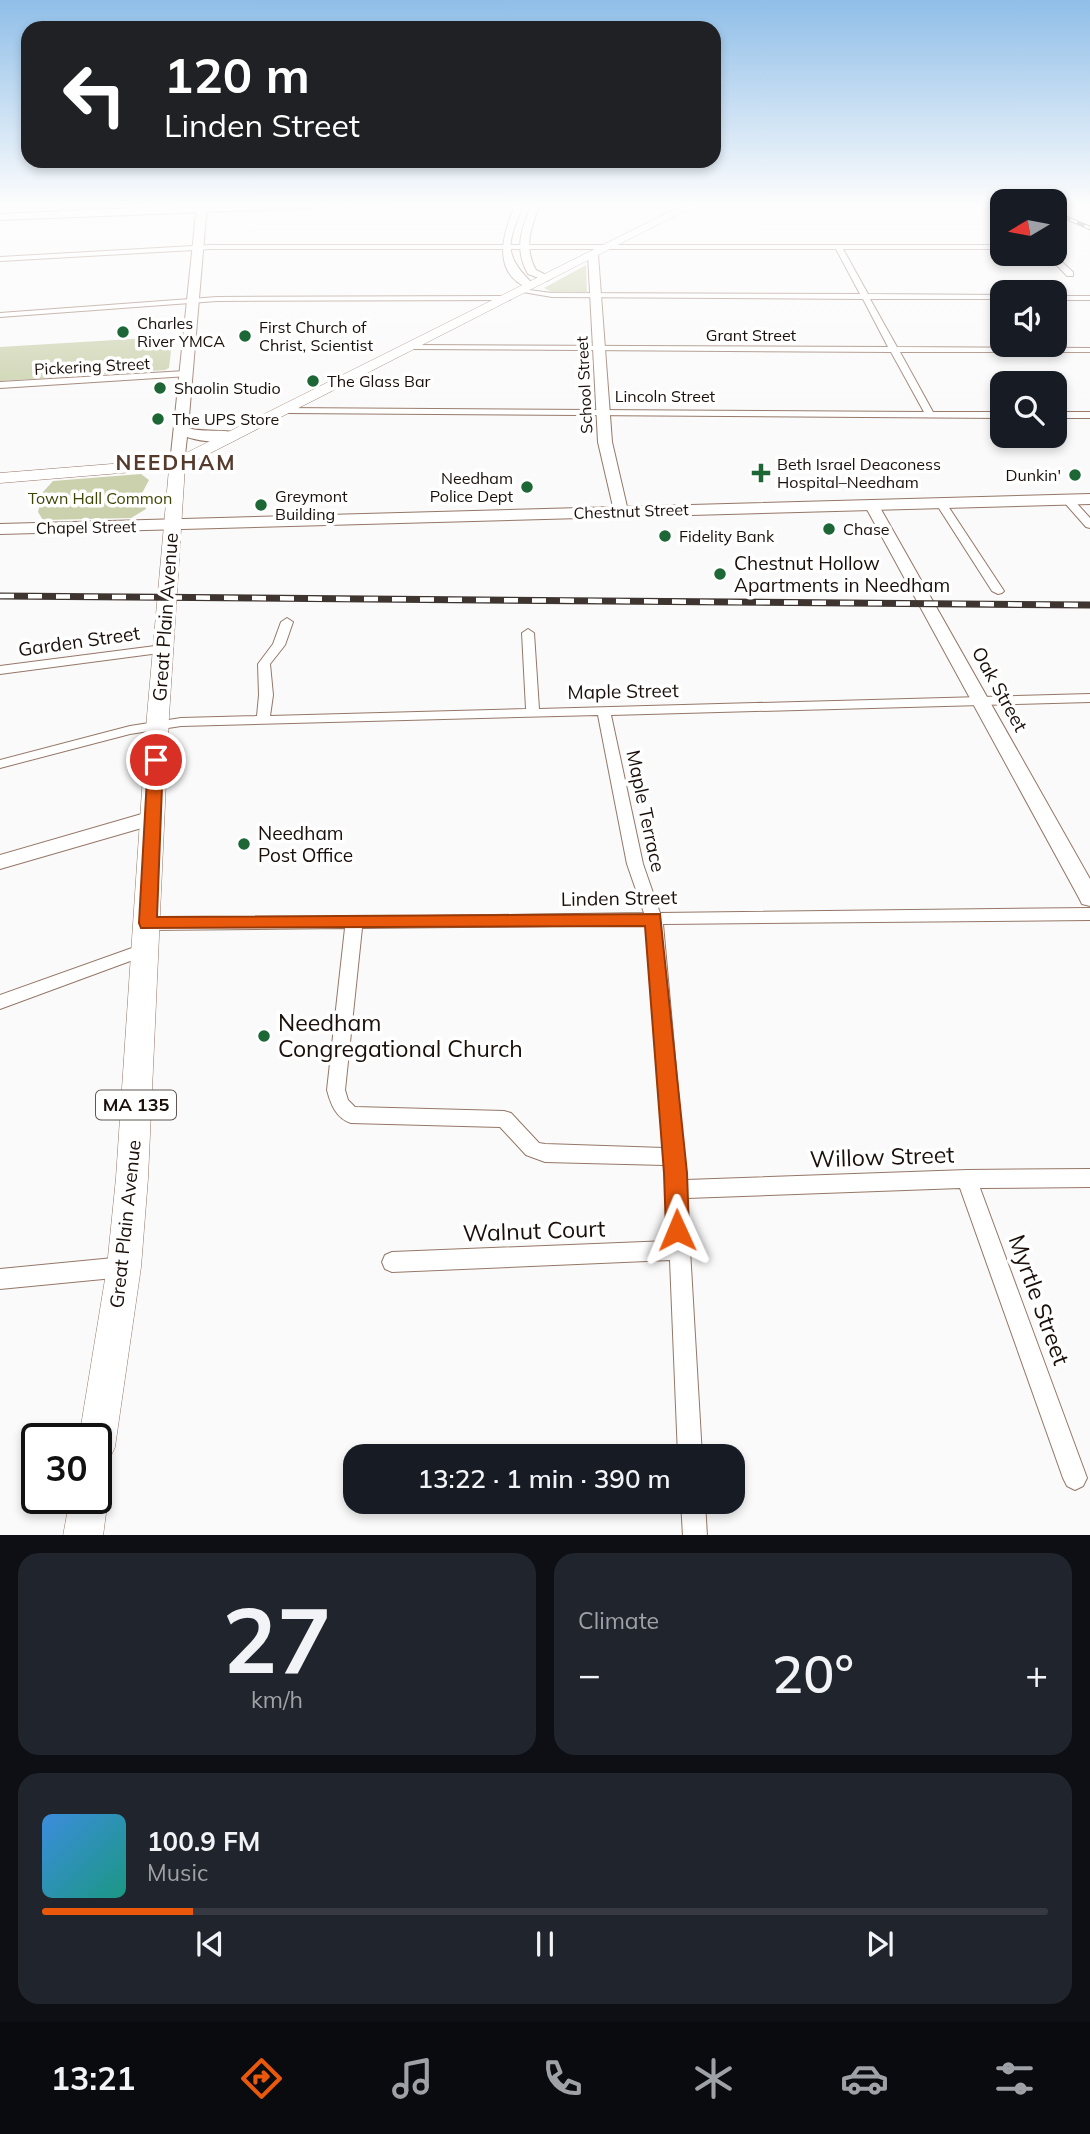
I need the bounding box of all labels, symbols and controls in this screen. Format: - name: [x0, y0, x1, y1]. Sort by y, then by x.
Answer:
- text: 120 m: [164, 44, 310, 105]
- icon: left: [49, 49, 140, 140]
- text: Linden Street: [164, 105, 360, 145]
- north arrow: [990, 189, 1068, 266]
- map controls: [990, 189, 1067, 448]
- button: sound: [990, 280, 1067, 357]
- place label: Charles River YMCA: [137, 313, 225, 351]
- place label: First Church of Christ, Scientist: [259, 317, 373, 355]
- marker: Charles River YMCA: [115, 324, 131, 340]
- street label: Grant Street: [706, 325, 797, 345]
- marker: First Church of Christ, Scientist: [237, 328, 253, 344]
- street label: School Street: [571, 335, 597, 434]
- street label: Pickering Street: [34, 353, 151, 379]
- place label: The Glass Bar: [327, 371, 431, 391]
- button: search: [990, 371, 1067, 448]
- marker: The Glass Bar: [305, 373, 321, 389]
- place label: Shaolin Studio: [174, 378, 281, 398]
- marker: Shaolin Studio: [152, 380, 168, 396]
- street label: Lincoln Street: [615, 386, 716, 406]
- place label: The UPS Store: [172, 409, 279, 429]
- marker: The UPS Store: [150, 411, 166, 427]
- district label: NEEDHAM: [115, 449, 237, 475]
- place label: Beth Israel Deaconess Hospital–Needham: [777, 454, 941, 492]
- marker: Beth Israel Deaconess Hospital–Needham: [751, 463, 771, 483]
- place label: Dunkin': [1005, 465, 1061, 485]
- marker: Dunkin': [1067, 467, 1083, 483]
- place label: Needham Police Dept: [430, 468, 513, 506]
- marker: Needham Police Dept: [519, 479, 535, 495]
- place label: Greymont Building: [275, 486, 348, 524]
- park label: Town Hall Common: [28, 488, 172, 508]
- marker: Greymont Building: [253, 497, 269, 513]
- street label: Chestnut Street: [573, 499, 689, 523]
- street label: Chapel Street: [36, 516, 137, 538]
- place label: Chase: [843, 519, 890, 539]
- marker: Chase: [821, 521, 837, 537]
- place label: Fidelity Bank: [679, 526, 775, 546]
- marker: Fidelity Bank: [657, 528, 673, 544]
- street label: Great Plain Avenue: [147, 532, 183, 702]
- place label: Chestnut Hollow Apartments in Needham: [734, 551, 950, 597]
- marker: Chestnut Hollow Apartments in Needham: [712, 566, 728, 582]
- street label: Garden Street: [17, 621, 142, 661]
- street label: Oak Street: [967, 642, 1033, 736]
- street label: Maple Street: [567, 678, 679, 704]
- pin: [126, 730, 186, 790]
- icon: arrive: [137, 741, 175, 779]
- street label: Maple Terrace: [621, 748, 671, 874]
- place label: Needham Post Office: [258, 821, 353, 867]
- marker: Needham Post Office: [236, 836, 252, 852]
- street label: Linden Street: [561, 885, 678, 911]
- place label: Needham Congregational Church: [278, 1008, 523, 1063]
- marker: Needham Congregational Church: [256, 1028, 272, 1044]
- road number: MA 135: [96, 1090, 176, 1120]
- street label: Great Plain Avenue: [104, 1139, 146, 1309]
- street label: Willow Street: [809, 1139, 955, 1174]
- position arrow: [640, 1193, 714, 1267]
- street label: Walnut Court: [462, 1214, 606, 1247]
- street label: Myrtle Street: [1002, 1231, 1076, 1369]
- speed limit sign: 30: [21, 1423, 112, 1514]
- text: 13:22 · 1 min · 390 m: [417, 1462, 671, 1495]
- text: 27: [222, 1582, 332, 1696]
- text: Climate: [578, 1606, 659, 1635]
- text: 20°: [772, 1641, 854, 1706]
- text: −: [578, 1650, 601, 1698]
- text: +: [1025, 1650, 1048, 1698]
- text: km/h: [251, 1685, 303, 1714]
- text: 100.9 FM: [147, 1825, 260, 1858]
- text: Music: [147, 1858, 208, 1887]
- icon: previous: [191, 1925, 229, 1963]
- icon: pause: [526, 1925, 564, 1963]
- icon: next: [861, 1925, 899, 1963]
- icon: directions: [237, 2054, 286, 2103]
- icon: music: [388, 2054, 437, 2103]
- icon: phone: [538, 2054, 587, 2103]
- icon: climate: [689, 2054, 738, 2103]
- icon: car: [840, 2054, 889, 2103]
- icon: filters: [990, 2054, 1039, 2103]
- text: 13:21: [51, 2058, 136, 2098]

